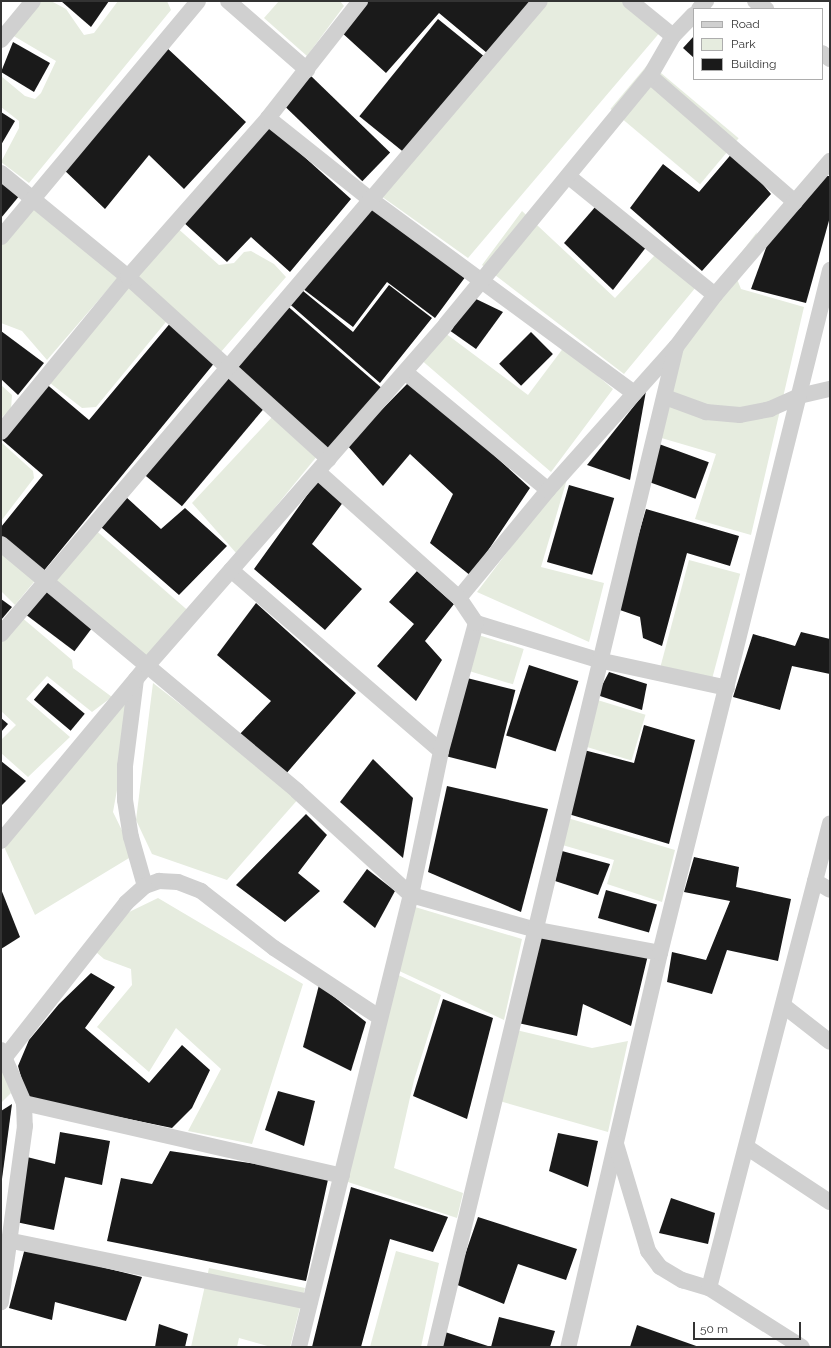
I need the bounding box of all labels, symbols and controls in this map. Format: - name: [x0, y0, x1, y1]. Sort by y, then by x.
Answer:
- legend: [693, 8, 823, 80]
- text: Road: [731, 17, 760, 31]
- text: Park: [731, 37, 756, 51]
- text: Building: [731, 57, 777, 71]
- scale bar: [695, 1314, 803, 1340]
- text: 50 m: [700, 1322, 728, 1336]

